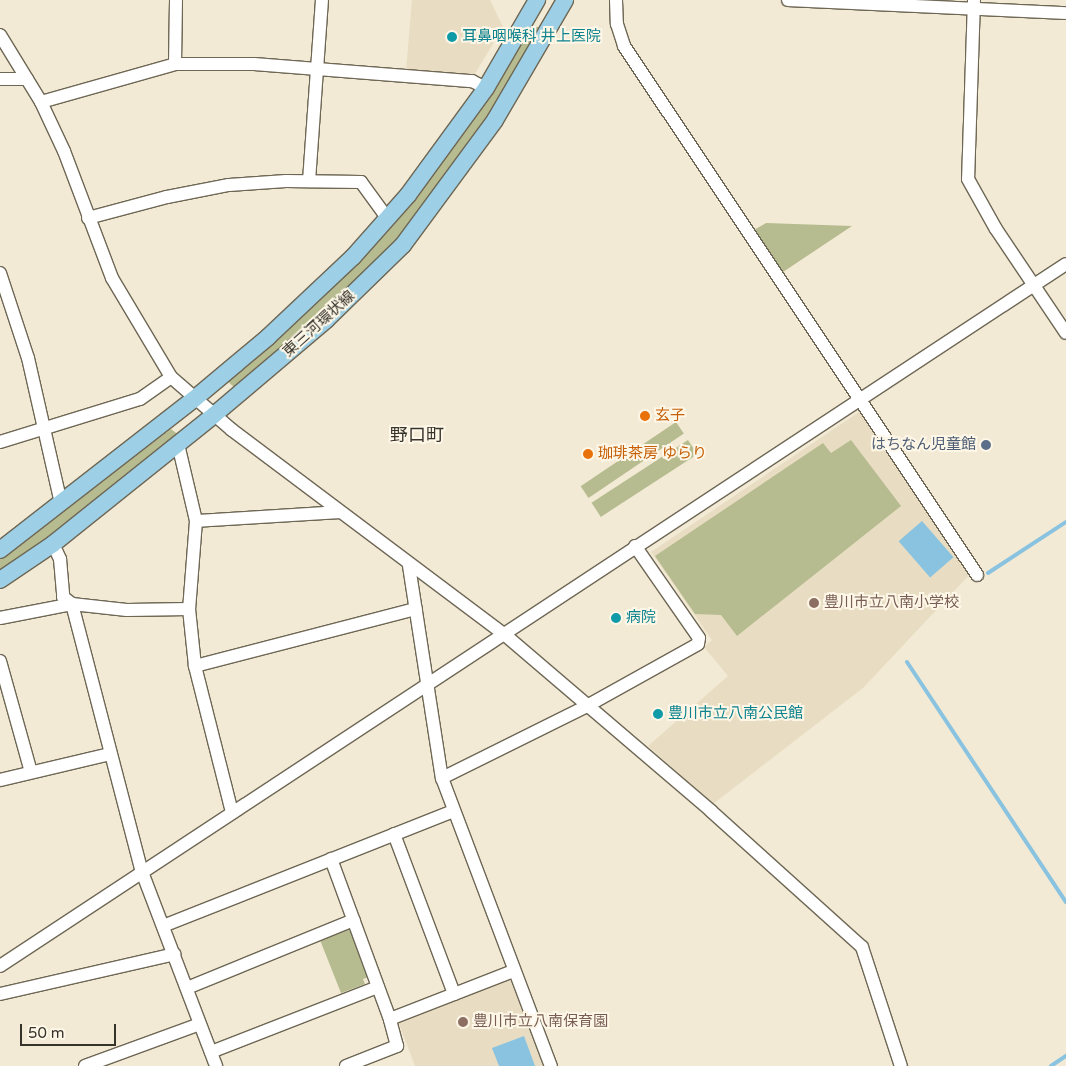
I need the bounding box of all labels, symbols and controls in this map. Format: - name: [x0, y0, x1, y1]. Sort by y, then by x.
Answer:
- place label: 耳鼻咽喉科 井上医院: [462, 28, 601, 46]
- marker: 耳鼻咽喉科 井上医院: [446, 31, 458, 43]
- street label: 東三河環状線: [280, 287, 358, 361]
- place label: 玄子: [655, 407, 685, 425]
- marker: 玄子: [639, 410, 651, 422]
- district label: 野口町: [390, 424, 444, 446]
- place label: はちなん児童館: [871, 436, 976, 454]
- marker: はちなん児童館: [980, 439, 992, 451]
- place label: 珈琲茶房 ゆらり: [598, 445, 707, 463]
- marker: 珈琲茶房 ゆらり: [582, 448, 594, 460]
- place label: 豊川市立八南小学校: [824, 594, 959, 612]
- marker: 豊川市立八南小学校: [808, 597, 820, 609]
- place label: 病院: [626, 609, 656, 627]
- marker: 病院: [610, 612, 622, 624]
- place label: 豊川市立八南公民館: [668, 705, 803, 723]
- marker: 豊川市立八南公民館: [652, 708, 664, 720]
- place label: 豊川市立八南保育園: [473, 1013, 608, 1031]
- scale bar: [22, 1014, 119, 1046]
- marker: 豊川市立八南保育園: [457, 1016, 469, 1028]
- text: 50 m: [28, 1024, 65, 1042]

